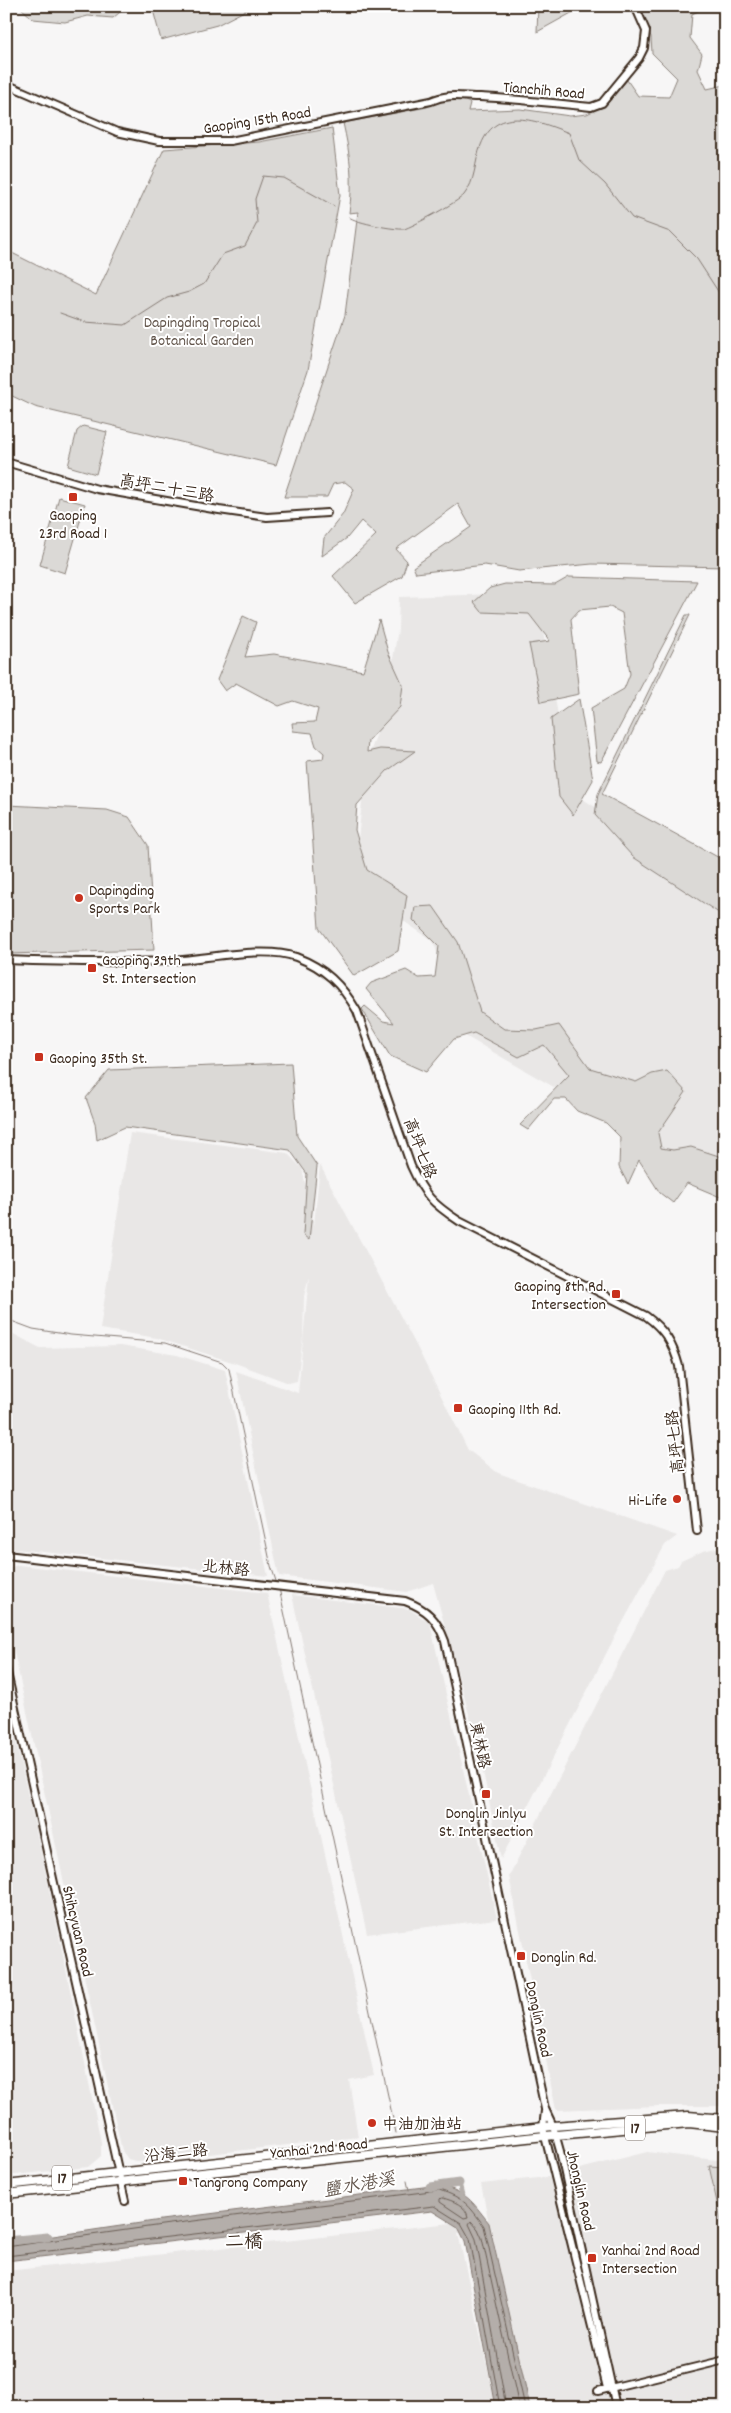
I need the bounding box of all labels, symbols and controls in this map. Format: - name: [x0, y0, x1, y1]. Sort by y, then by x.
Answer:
- street label: Tianchih Road: [502, 76, 586, 107]
- street label: Gaoping 15th Road: [202, 102, 313, 141]
- park label: Dapingding Tropical Botanical Garden: [144, 312, 260, 353]
- street label: 高坪二十三路: [117, 470, 216, 509]
- marker: Gaoping 23rd Road 1: [67, 491, 79, 503]
- place label: Gaoping 23rd Road 1: [39, 505, 107, 546]
- place label: Dapingding Sports Park: [89, 880, 160, 921]
- marker: Dapingding Sports Park: [73, 892, 85, 904]
- place label: Gaoping 39th St. Intersection: [102, 950, 196, 991]
- marker: Gaoping 39th St. Intersection: [86, 962, 98, 974]
- place label: Gaoping 35th St.: [49, 1048, 147, 1071]
- marker: Gaoping 35th St.: [33, 1051, 45, 1063]
- street label: 高坪七路: [396, 1115, 441, 1183]
- place label: Gaoping 8th Rd. Intersection: [514, 1276, 606, 1317]
- marker: Gaoping 8th Rd. Intersection: [610, 1288, 622, 1300]
- place label: Gaoping 11th Rd.: [468, 1399, 561, 1422]
- marker: Gaoping 11th Rd.: [452, 1402, 464, 1414]
- street label: 高坪七路: [662, 1409, 691, 1475]
- place label: Hi-Life: [628, 1490, 667, 1513]
- marker: Hi-Life: [671, 1493, 683, 1505]
- street label: 北林路: [201, 1556, 251, 1583]
- street label: 東林路: [462, 1720, 495, 1771]
- marker: Donglin Jinlyu St. Intersection: [480, 1788, 492, 1800]
- place label: Donglin Jinlyu St. Intersection: [439, 1803, 533, 1844]
- street label: Shihcyuan Road: [55, 1884, 98, 1979]
- place label: Donglin Rd.: [531, 1947, 597, 1970]
- marker: Donglin Rd.: [515, 1950, 527, 1962]
- street label: Donglin Road: [518, 1979, 557, 2060]
- place label: 中油加油站: [382, 2114, 462, 2137]
- road number: 17: [625, 2116, 645, 2140]
- marker: 中油加油站: [366, 2117, 378, 2129]
- street label: Yanhai 2nd Road: [269, 2133, 369, 2166]
- street label: 沿海二路: [143, 2140, 209, 2169]
- street label: Jhonglin Road: [559, 2148, 600, 2233]
- road number: 17: [52, 2166, 72, 2190]
- water label: 鹽水港溪: [322, 2168, 398, 2205]
- place label: Tangrong Company: [193, 2172, 308, 2195]
- marker: Tangrong Company: [177, 2175, 189, 2187]
- district label: 二橋: [225, 2230, 263, 2257]
- place label: Yanhai 2nd Road Intersection: [602, 2240, 700, 2281]
- marker: Yanhai 2nd Road Intersection: [586, 2252, 598, 2264]

